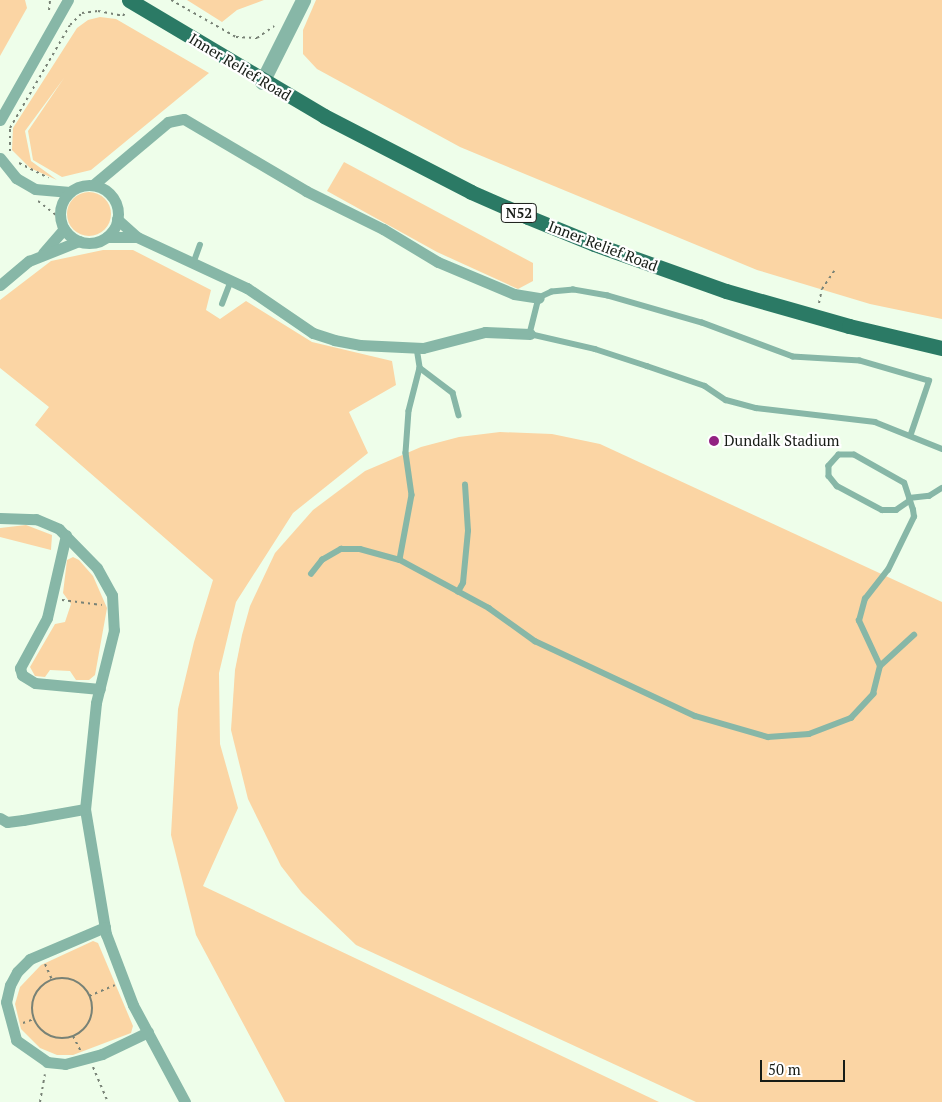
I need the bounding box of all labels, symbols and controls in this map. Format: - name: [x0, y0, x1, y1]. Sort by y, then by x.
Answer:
- street label: Inner Relief Road: [186, 29, 294, 105]
- road number: N52: [500, 202, 538, 224]
- street label: Inner Relief Road: [546, 217, 660, 275]
- place label: Dundalk Stadium: [724, 432, 840, 450]
- marker: Dundalk Stadium: [708, 435, 720, 447]
- scale bar: [762, 1050, 847, 1082]
- text: 50 m: [768, 1059, 801, 1079]

